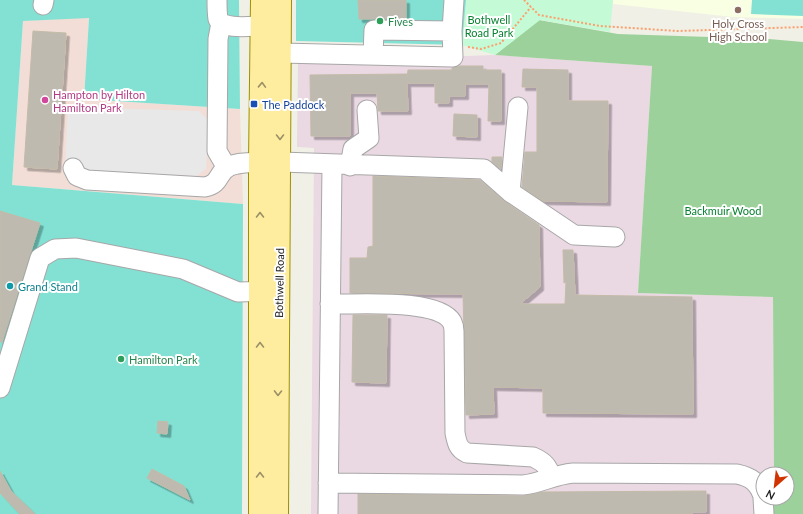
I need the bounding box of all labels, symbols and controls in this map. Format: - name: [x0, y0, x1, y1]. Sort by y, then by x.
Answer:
- marker: Holy Cross High School: [733, 5, 743, 15]
- park label: Bothwell Road Park: [465, 13, 514, 39]
- place label: Fives: [388, 15, 413, 28]
- marker: Fives: [375, 16, 385, 26]
- place label: Holy Cross High School: [709, 17, 767, 43]
- one-way arrow: [258, 82, 266, 88]
- place label: Hampton by Hilton Hamilton Park: [53, 88, 145, 114]
- marker: Hampton by Hilton Hamilton Park: [40, 95, 50, 105]
- place label: The Paddock: [262, 98, 325, 111]
- marker: The Paddock: [249, 99, 259, 109]
- one-way arrow: [276, 134, 285, 140]
- park label: Backmuir Wood: [685, 204, 762, 217]
- one-way arrow: [256, 212, 264, 218]
- street label: Bothwell Road: [272, 248, 286, 318]
- place label: Grand Stand: [18, 280, 78, 293]
- marker: Grand Stand: [5, 281, 15, 291]
- one-way arrow: [256, 342, 264, 348]
- place label: Hamilton Park: [129, 353, 198, 366]
- marker: Hamilton Park: [116, 354, 126, 364]
- one-way arrow: [274, 390, 282, 396]
- north arrow: [755, 466, 795, 506]
- one-way arrow: [256, 472, 264, 478]
- text: N: [763, 488, 777, 503]

